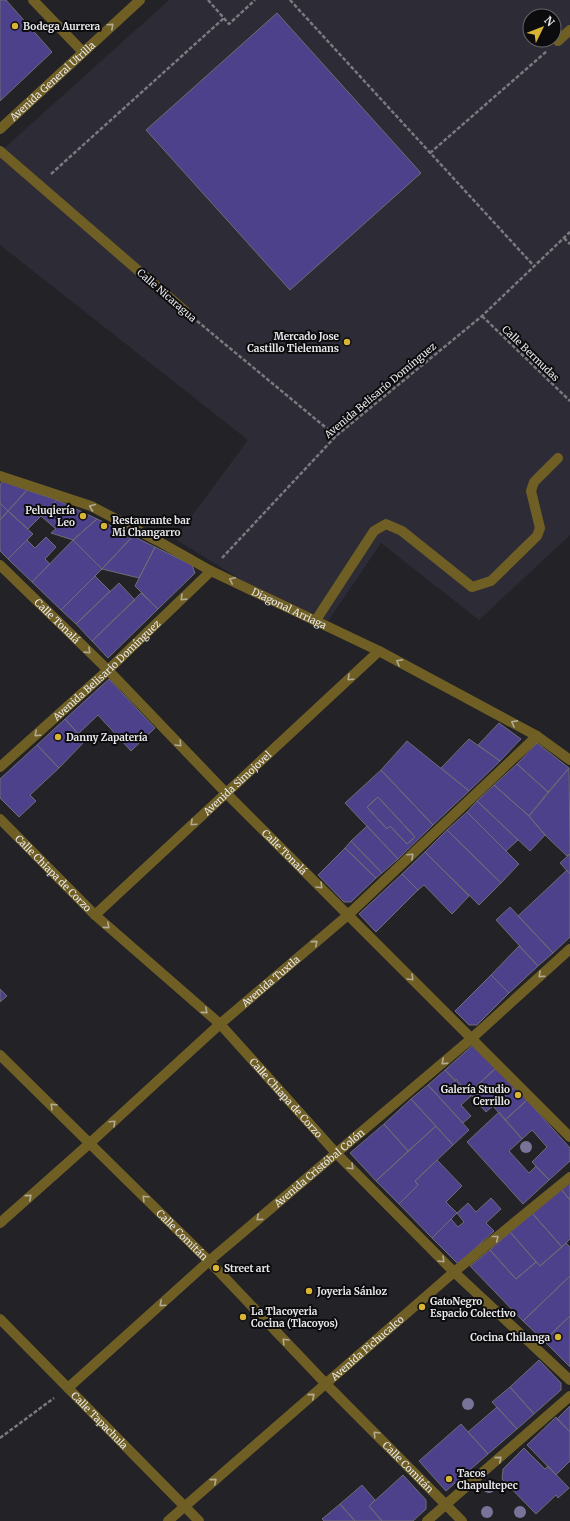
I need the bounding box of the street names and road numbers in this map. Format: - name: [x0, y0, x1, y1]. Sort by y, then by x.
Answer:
- street label: Avenida General Utrilla: [6, 38, 98, 124]
- street label: Calle Nicaragua: [134, 266, 200, 325]
- street label: Calle Bermudas: [499, 323, 562, 384]
- street label: Avenida Belisarío Domínguez: [321, 339, 439, 442]
- street label: Diagonal Arriaga: [249, 585, 329, 632]
- street label: Calle Tonalá: [31, 596, 83, 647]
- street label: Avenida Belisario Domínguez: [50, 617, 164, 724]
- street label: Avenida Simojovel: [200, 748, 274, 819]
- street label: Calle Tonalá: [259, 827, 310, 878]
- street label: Calle Chiapa de Corzo: [12, 832, 94, 915]
- street label: Avenida Tuxtla: [238, 952, 303, 1010]
- street label: Calle Chiapa de Corzo: [247, 1055, 325, 1141]
- street label: Avenida Cristóbal Colón: [271, 1126, 367, 1211]
- street label: Calle Comitán: [154, 1207, 211, 1263]
- street label: Avenida Pichucalco: [328, 1313, 407, 1384]
- street label: Calle Tapachula: [68, 1389, 131, 1452]
- street label: Calle Comitán: [380, 1439, 436, 1496]

